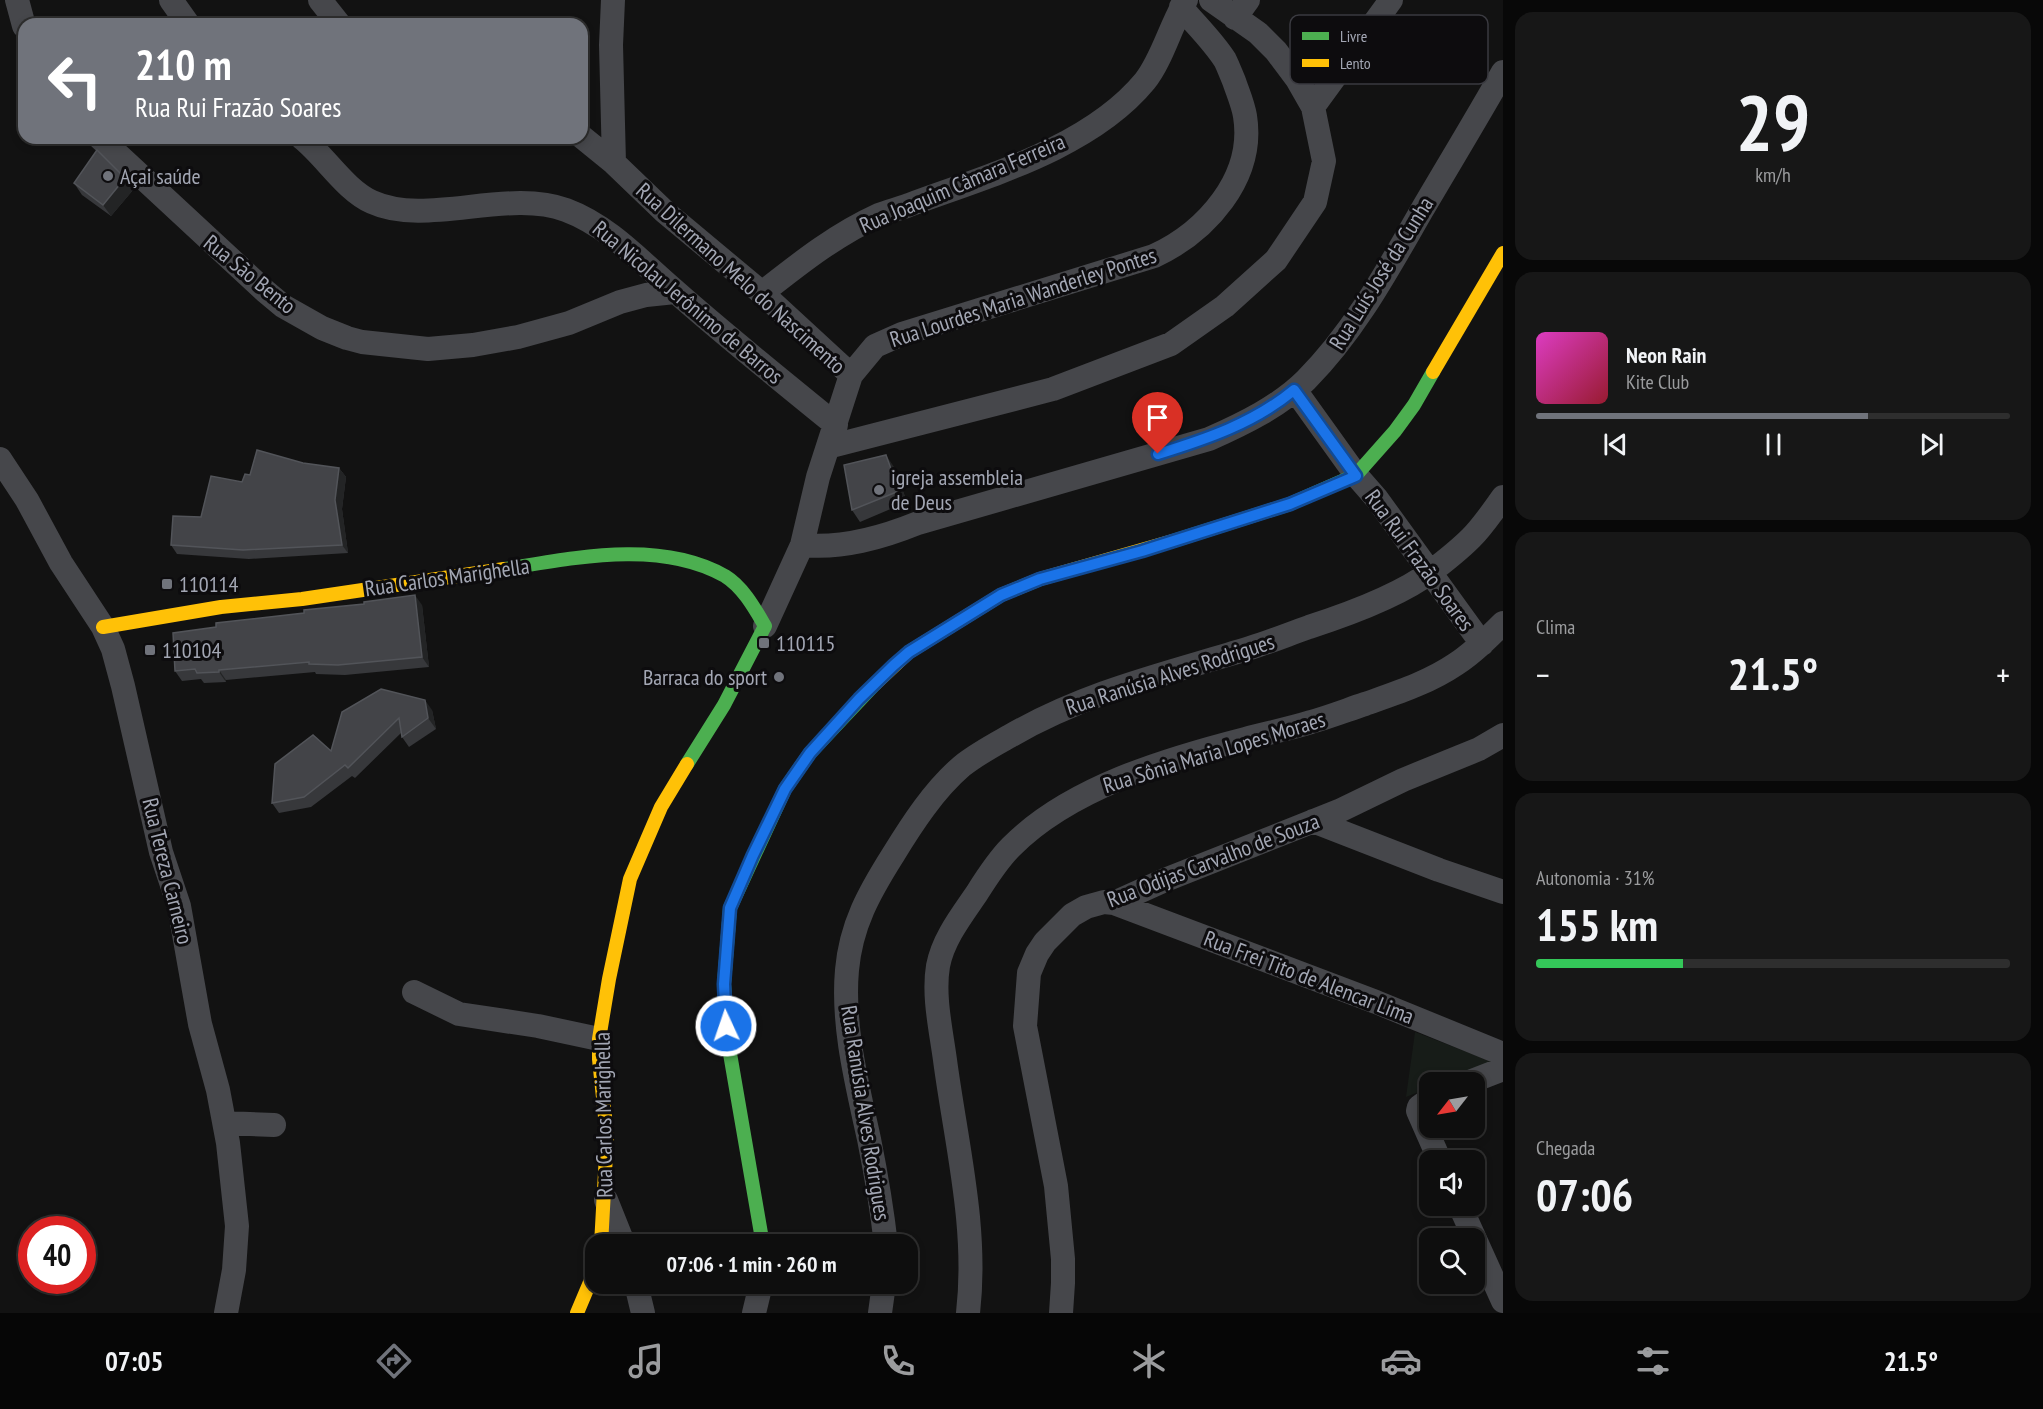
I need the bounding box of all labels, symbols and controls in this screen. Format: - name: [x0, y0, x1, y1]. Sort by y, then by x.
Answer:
- legend: [1290, 15, 1488, 84]
- text: Livre: [1340, 26, 1367, 46]
- text: 210 m: [135, 37, 232, 92]
- icon: left: [36, 42, 114, 120]
- text: Lento: [1340, 53, 1371, 73]
- text: 29: [1736, 72, 1810, 173]
- text: Rua Rui Frazão Soares: [135, 90, 341, 124]
- street label: Rua Joaquim Câmara Ferreira: [855, 127, 1069, 239]
- place label: Açai saúde: [120, 162, 201, 190]
- text: km/h: [1755, 162, 1791, 188]
- marker: Açai saúde: [101, 169, 115, 183]
- street label: Rua Dilermano Melo do Nascimento: [630, 176, 852, 380]
- street label: Rua Luís José da Cunha: [1323, 191, 1439, 355]
- street label: Rua Nicolau Jerônimo de Barros: [587, 214, 789, 390]
- street label: Rua São Bento: [198, 228, 302, 320]
- street label: Rua Lourdes Maria Wanderley Pontes: [886, 241, 1160, 353]
- text: Neon Rain: [1626, 341, 1706, 369]
- text: Kite Club: [1626, 369, 1689, 395]
- pin: [1132, 392, 1183, 454]
- icon: arrive: [1141, 401, 1174, 434]
- icon: previous: [1599, 428, 1632, 461]
- icon: pause: [1757, 428, 1790, 461]
- icon: next: [1915, 428, 1948, 461]
- place label: igreja assembleia de Deus: [891, 463, 1023, 516]
- marker: igreja assembleia de Deus: [872, 483, 886, 497]
- street label: Rua Rui Frazão Soares: [1359, 484, 1481, 636]
- street label: Rua Carlos Marighella: [363, 552, 531, 602]
- place label: 110114: [179, 570, 239, 598]
- marker: 110114: [160, 577, 174, 591]
- text: Clima: [1536, 614, 1575, 640]
- street label: Rua Ranúsia Alves Rodrigues: [1062, 627, 1278, 721]
- place label: 110115: [776, 629, 835, 657]
- place label: 110104: [162, 636, 222, 664]
- marker: 110115: [757, 636, 771, 650]
- marker: 110104: [143, 643, 157, 657]
- text: 21.5°: [1728, 644, 1818, 702]
- text: −: [1536, 653, 1550, 696]
- text: +: [1996, 653, 2010, 696]
- place label: Barraca do sport: [643, 663, 767, 691]
- marker: Barraca do sport: [772, 670, 786, 684]
- street label: Rua Sônia Maria Lopes Moraes: [1100, 705, 1328, 799]
- street label: Rua Tereza Carneiro: [136, 795, 200, 947]
- street label: Rua Odijas Carvalho de Souza: [1103, 807, 1323, 913]
- text: Autonomia · 31%: [1536, 865, 1654, 891]
- text: 155 km: [1536, 895, 1658, 953]
- street label: Rua Frei Tito de Alencar Lima: [1200, 924, 1418, 1030]
- position arrow: [694, 994, 758, 1058]
- street label: Rua Ranúsia Alves Rodrigues: [835, 1003, 897, 1223]
- street label: Rua Carlos Marighella: [588, 1032, 618, 1198]
- north arrow: [1419, 1072, 1485, 1138]
- map controls: [1419, 1072, 1485, 1294]
- text: Chegada: [1536, 1135, 1595, 1161]
- button: sound: [1419, 1150, 1485, 1216]
- text: 07:06: [1536, 1165, 1633, 1223]
- speed limit sign: 40: [18, 1216, 96, 1294]
- button: search: [1419, 1228, 1485, 1294]
- text: 07:06 · 1 min · 260 m: [666, 1250, 837, 1278]
- icon: directions: [373, 1340, 415, 1382]
- icon: music: [625, 1340, 667, 1382]
- icon: phone: [877, 1340, 919, 1382]
- icon: climate: [1128, 1340, 1170, 1382]
- icon: car: [1380, 1340, 1422, 1382]
- icon: filters: [1632, 1340, 1674, 1382]
- text: 07:05: [105, 1344, 163, 1378]
- text: 21.5°: [1884, 1344, 1938, 1378]

